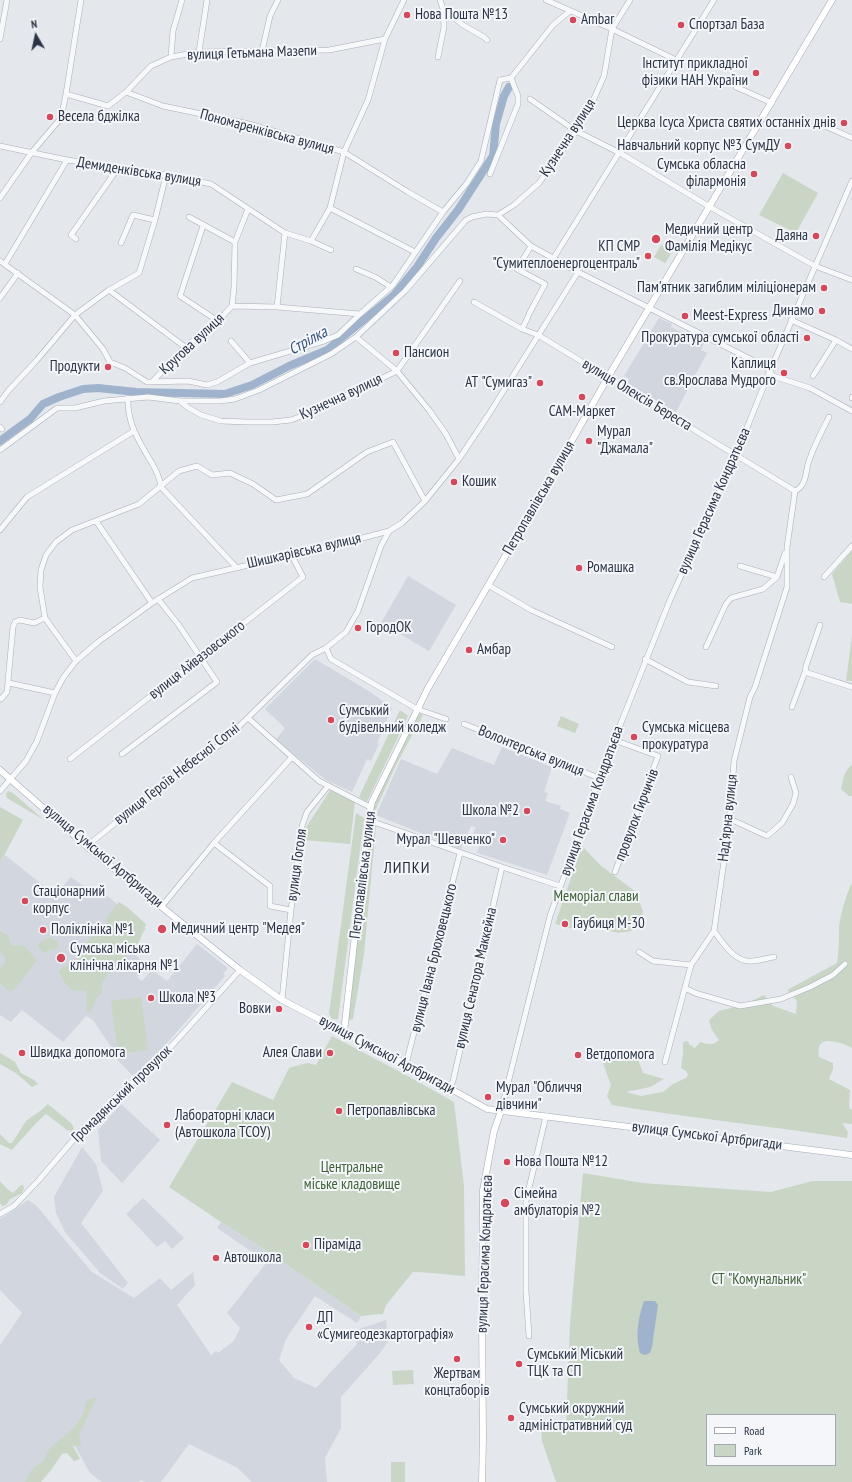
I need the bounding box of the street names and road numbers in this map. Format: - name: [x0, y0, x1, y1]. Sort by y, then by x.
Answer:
- street label: вулиця Гетьмана Мазепи: [187, 42, 317, 64]
- street label: Кузнечна вулиця: [536, 96, 600, 180]
- street label: Пономаренківська вулиця: [198, 105, 336, 159]
- street label: Демиденківська вулиця: [76, 153, 202, 191]
- street label: Кругова вулиця: [156, 309, 228, 379]
- street label: вулиця Олексія Береста: [579, 355, 695, 435]
- street label: Кузнечна вулиця: [297, 370, 385, 424]
- street label: вулиця Герасима Кондратьєва: [674, 425, 754, 577]
- street label: Петропавлівська вулиця: [499, 438, 579, 558]
- street label: Шишкарівська вулиця: [245, 529, 363, 573]
- street label: вулиця Айвазовського: [145, 617, 249, 703]
- street label: вулиця Героїв Небесної Сотні: [110, 719, 244, 829]
- street label: Волонтерська вулиця: [475, 722, 587, 780]
- street label: вулиця Герасима Кондратьєва: [556, 724, 628, 878]
- street label: провулок Гирчичів: [611, 766, 663, 864]
- street label: Надʼярна вулиця: [714, 773, 742, 863]
- street label: вулиця Сумської Артбригади: [39, 800, 167, 912]
- street label: Петропавлівська вулиця: [346, 810, 380, 940]
- street label: вулиця Гоголя: [283, 828, 311, 902]
- street label: вулиця Івана Брюховецького: [407, 882, 461, 1034]
- street label: вулиця Сенатора Маккейна: [451, 906, 501, 1050]
- street label: вулиця Сумської Артбригади: [316, 1012, 458, 1098]
- street label: Громадянський провулок: [68, 1042, 176, 1146]
- street label: вулиця Сумської Артбригади: [631, 1118, 783, 1154]
- street label: вулиця Герасима Кондратьєва: [473, 1175, 497, 1333]

